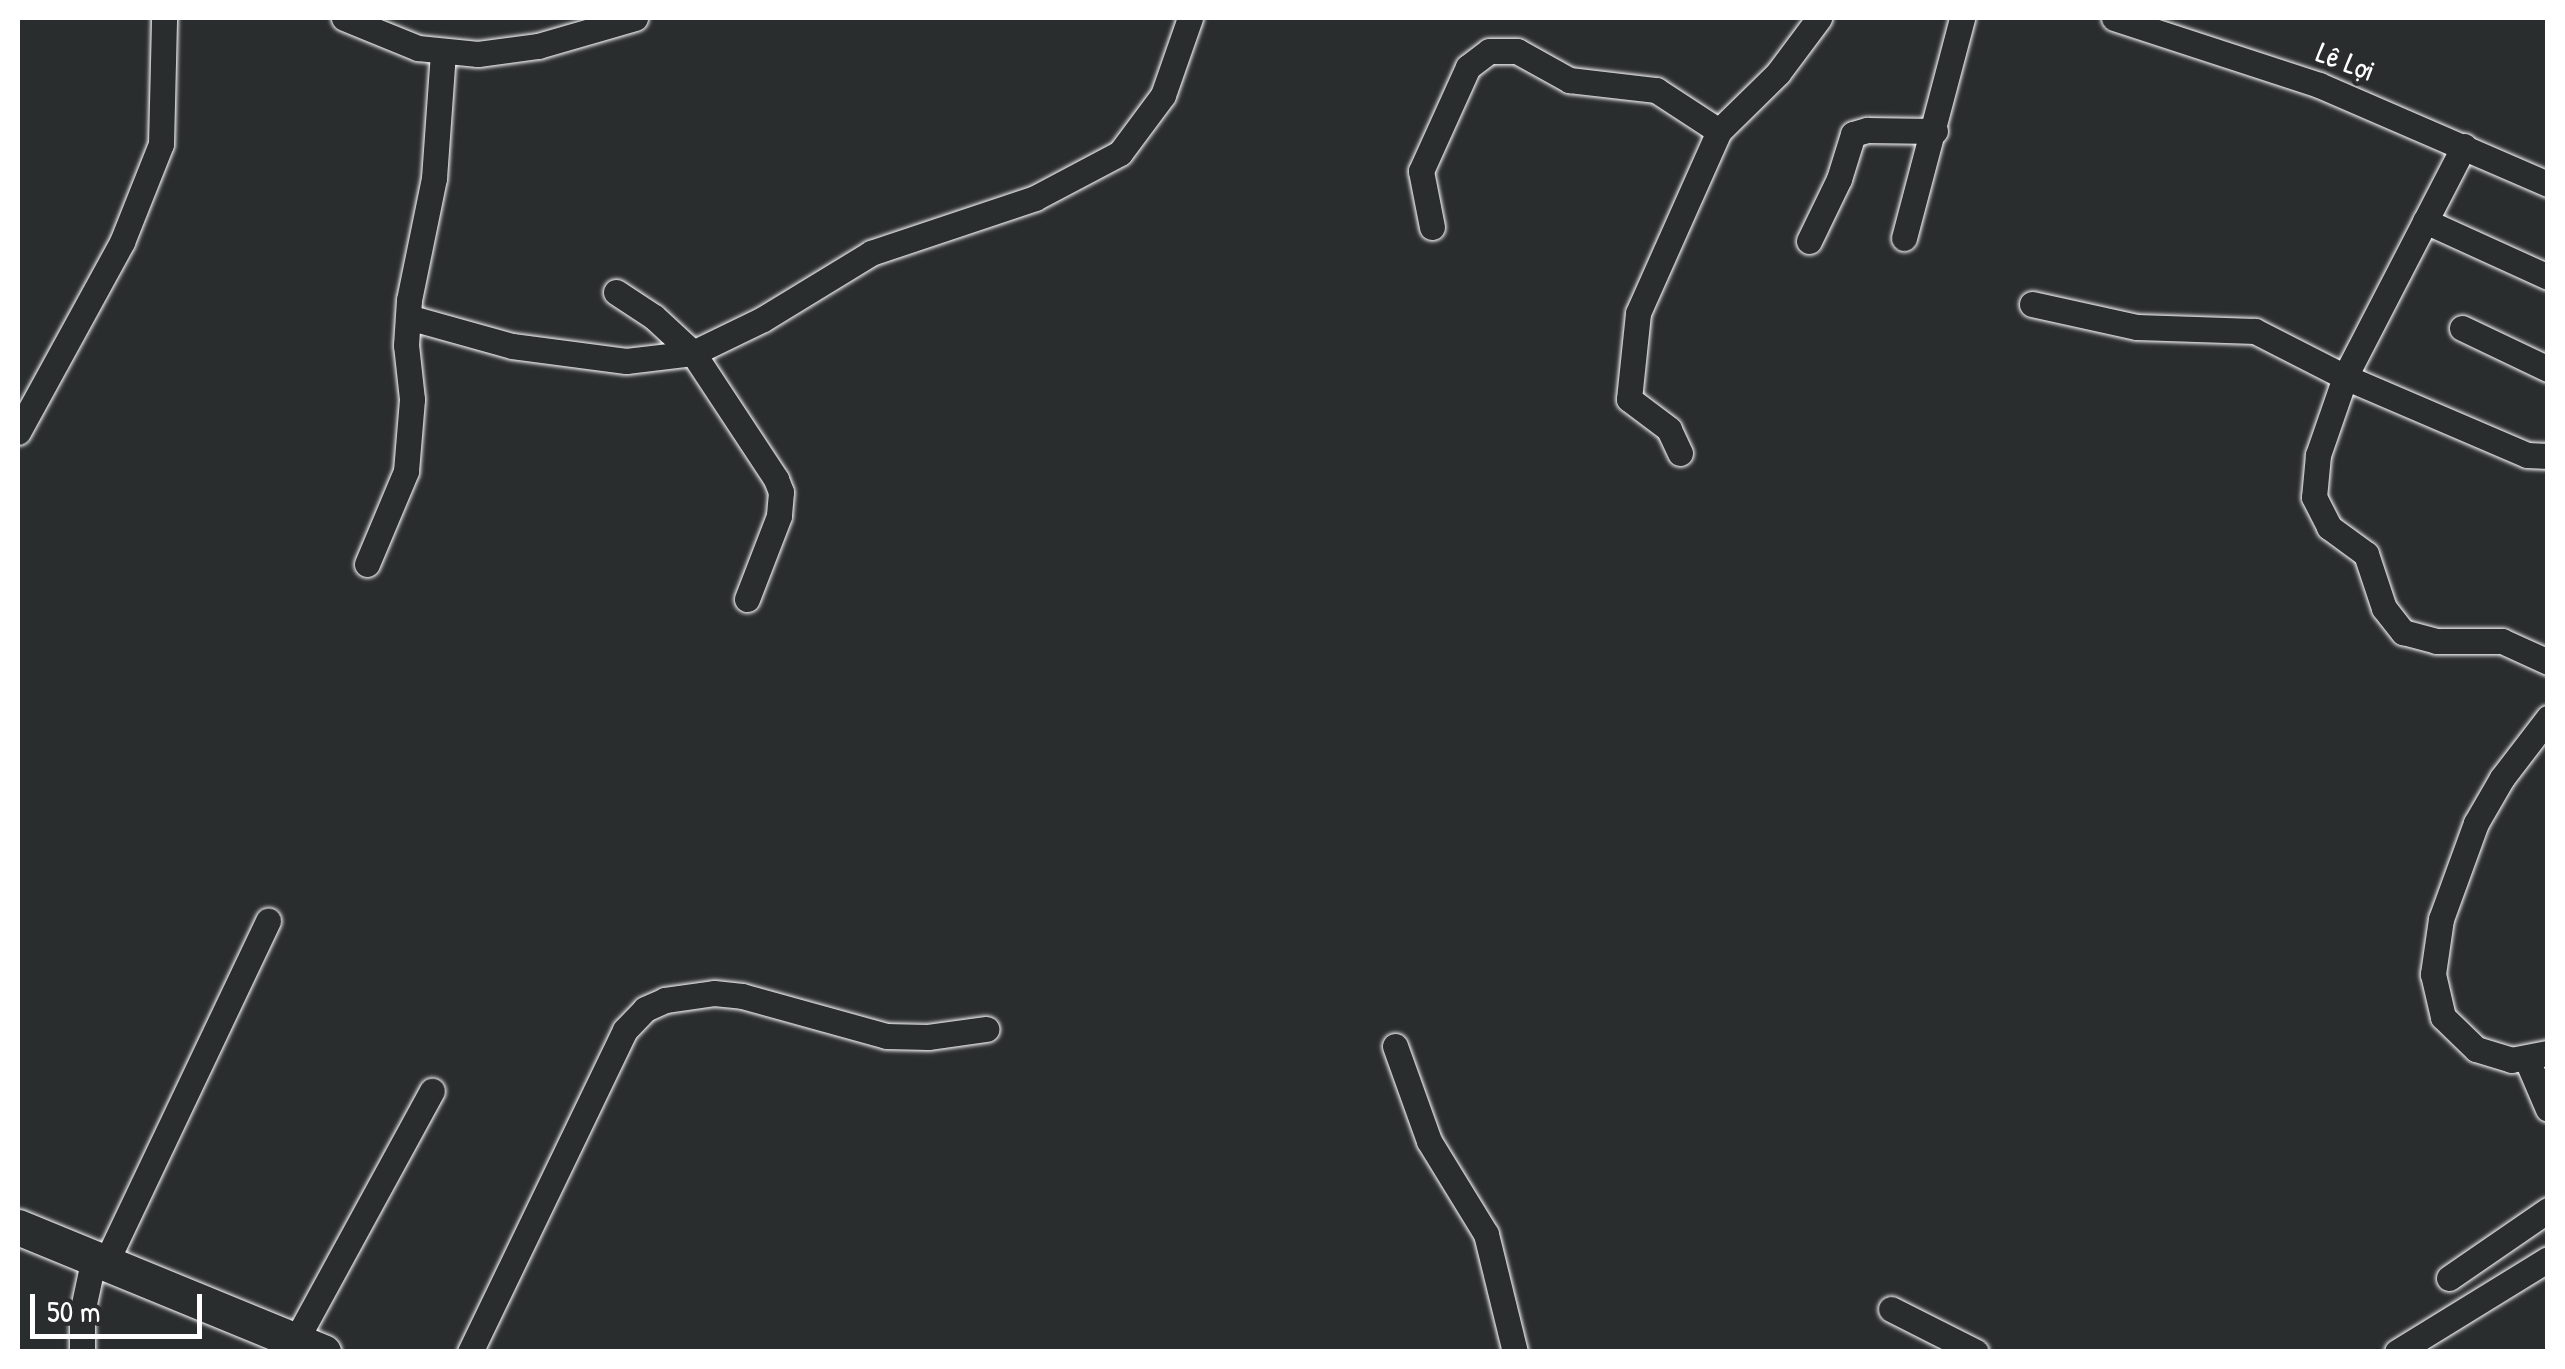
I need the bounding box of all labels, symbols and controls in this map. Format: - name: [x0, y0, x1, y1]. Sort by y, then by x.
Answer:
- street label: Lê Lợi: [2312, 33, 2380, 89]
- scale bar: [35, 1274, 208, 1336]
- text: 50 m: [47, 1291, 100, 1331]

